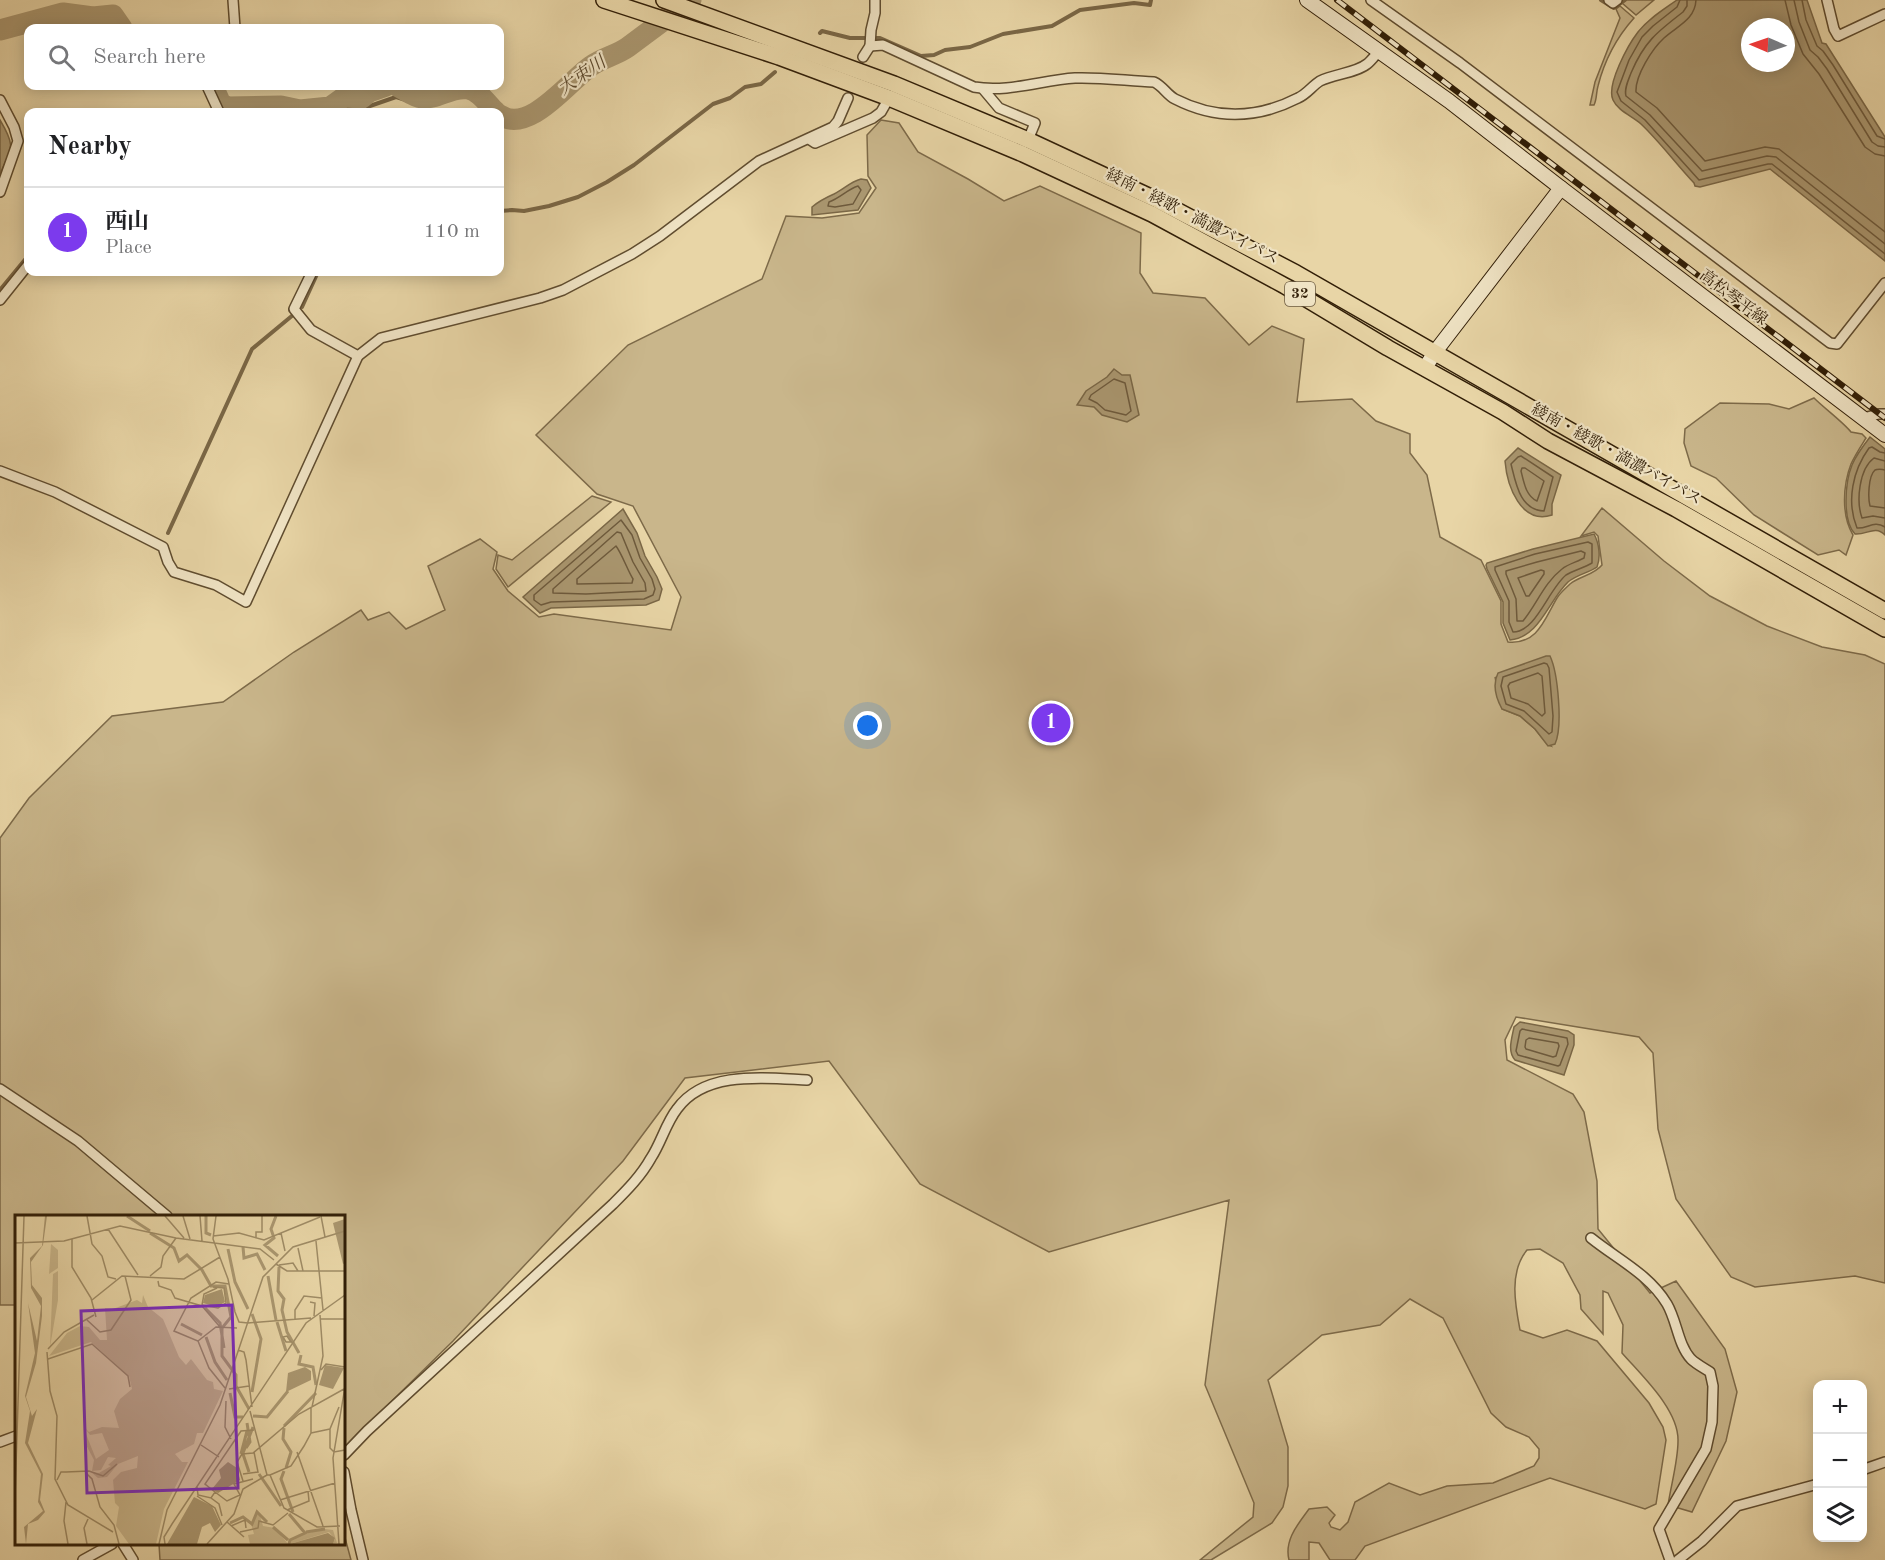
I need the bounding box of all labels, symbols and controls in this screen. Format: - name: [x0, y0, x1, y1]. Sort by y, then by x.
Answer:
- north arrow: [1741, 18, 1795, 72]
- search box: [24, 24, 504, 90]
- icon: search: [45, 41, 78, 74]
- text: Search here: [93, 46, 206, 68]
- water label: 大束川: [554, 50, 611, 99]
- text: Nearby: [48, 134, 132, 160]
- street label: 綾南・綾歌・満濃バイパス: [1103, 165, 1282, 268]
- text: 西山: [105, 211, 149, 233]
- text: 1: [62, 222, 73, 242]
- text: 110 m: [424, 222, 480, 242]
- text: Place: [105, 238, 152, 258]
- street label: 高松琴平線: [1696, 266, 1771, 328]
- road number: 32: [1285, 282, 1315, 306]
- street label: 綾南・綾歌・満濃バイパス: [1528, 400, 1705, 508]
- pin: 1: [1032, 700, 1070, 746]
- your location: [853, 711, 882, 740]
- inset map: [15, 1215, 345, 1545]
- map controls: [1813, 1380, 1867, 1542]
- button: +: [1813, 1380, 1867, 1434]
- button: −: [1813, 1434, 1867, 1488]
- button: layers: [1813, 1488, 1867, 1542]

